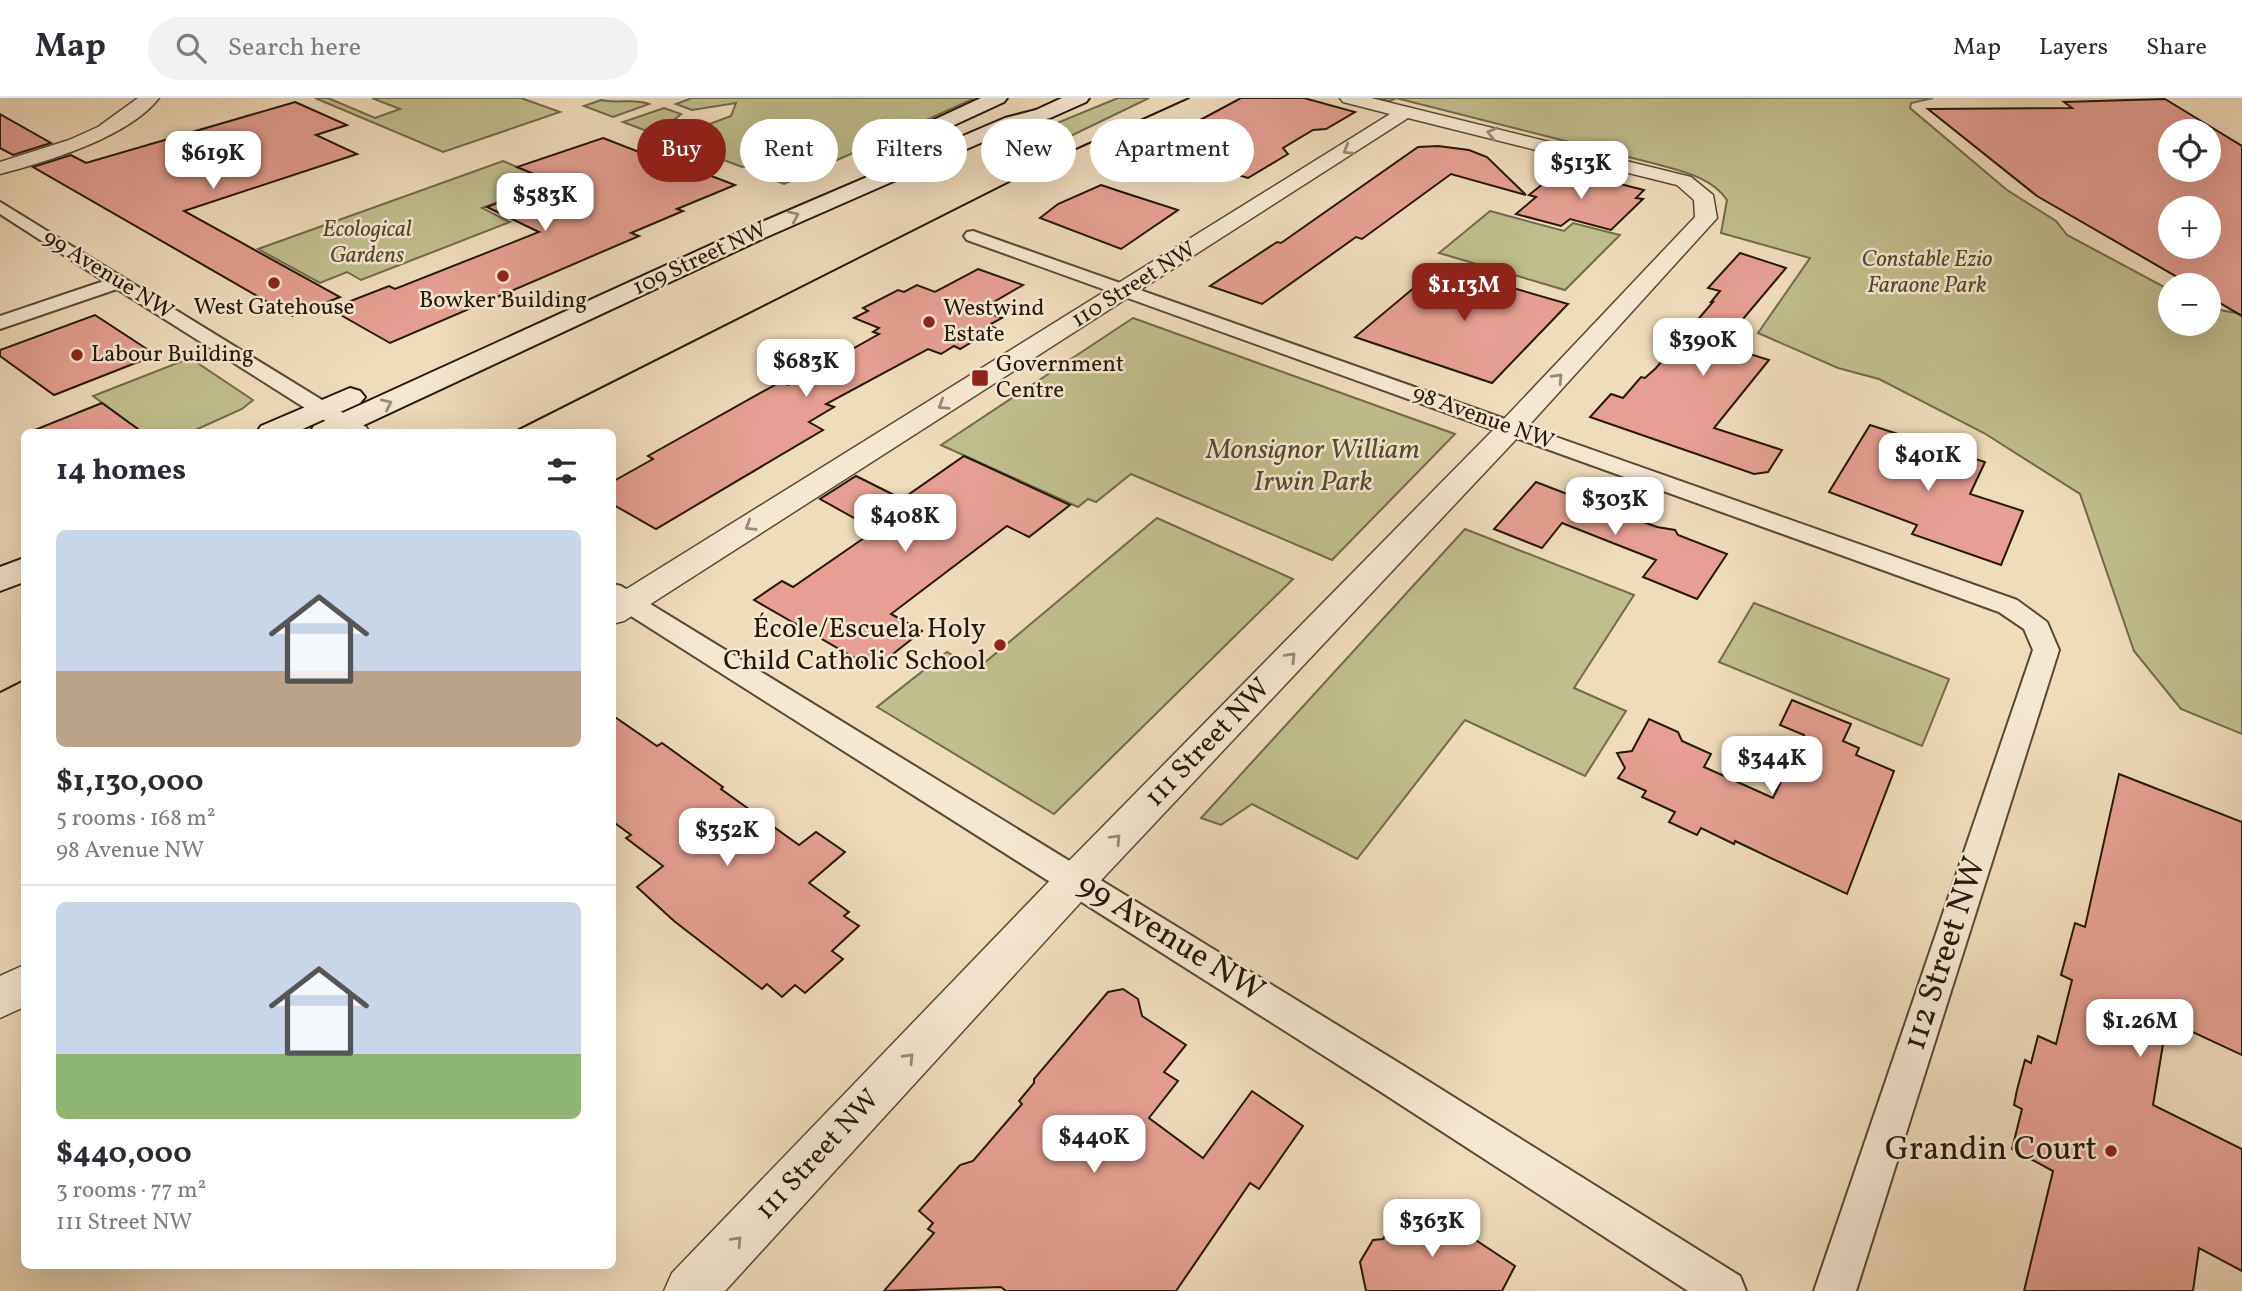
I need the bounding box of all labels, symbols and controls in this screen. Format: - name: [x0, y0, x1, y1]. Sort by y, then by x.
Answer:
- search box: [148, 17, 638, 80]
- text: Map: [35, 25, 106, 71]
- icon: search: [172, 29, 210, 67]
- text: Search here: [228, 30, 361, 66]
- text: Map: [1953, 31, 2001, 65]
- text: Layers: [2039, 31, 2108, 65]
- text: Share: [2146, 31, 2207, 65]
- chip: Buy: [637, 119, 726, 182]
- chip: Rent: [740, 119, 838, 182]
- chip: Filters: [852, 119, 967, 182]
- chip: New: [981, 119, 1076, 182]
- chip: Apartment: [1090, 119, 1254, 182]
- map controls: [2158, 119, 2221, 336]
- button: locate: [2158, 119, 2221, 182]
- one-way arrow: [1486, 127, 1498, 141]
- pin: $619K: [164, 132, 262, 191]
- text: $619K: [181, 138, 245, 170]
- one-way arrow: [1343, 141, 1356, 154]
- pin: $513K: [1532, 141, 1630, 201]
- text: $513K: [1550, 148, 1612, 180]
- pin: $583K: [496, 174, 594, 233]
- text: $583K: [513, 180, 577, 212]
- button: +: [2158, 196, 2221, 259]
- one-way arrow: [786, 210, 799, 224]
- park label: Ecological Gardens: [322, 214, 412, 272]
- street label: 109 Street NW: [628, 214, 772, 304]
- street label: 99 Avenue NW: [36, 222, 180, 328]
- street label: 110 Street NW: [1066, 234, 1202, 336]
- park label: Constable Ezio Faraone Park: [1862, 244, 1993, 302]
- pin: $1.13M: [1407, 264, 1521, 323]
- marker: Bowker Building: [495, 268, 511, 284]
- text: $1.13M: [1428, 270, 1500, 302]
- button: −: [2158, 273, 2221, 336]
- marker: West Gatehouse: [266, 275, 282, 291]
- place label: Bowker Building: [419, 285, 587, 317]
- place label: West Gatehouse: [194, 292, 354, 324]
- place label: Westwind Estate: [943, 293, 1045, 351]
- marker: Westwind Estate: [921, 314, 937, 330]
- pin: $390K: [1654, 318, 1752, 378]
- text: $390K: [1669, 325, 1737, 357]
- place label: Labour Building: [91, 339, 254, 371]
- pin: $683K: [757, 340, 855, 399]
- text: $683K: [773, 346, 839, 378]
- marker: Labour Building: [69, 347, 85, 363]
- place label: Government Centre: [996, 349, 1124, 407]
- marker: Government Centre: [970, 368, 990, 388]
- one-way arrow: [1549, 373, 1562, 386]
- street label: 98 Avenue NW: [1408, 378, 1558, 458]
- one-way arrow: [938, 397, 951, 410]
- one-way arrow: [380, 398, 392, 412]
- park label: Monsignor William Irwin Park: [1205, 431, 1420, 502]
- pin: $401K: [1879, 434, 1977, 493]
- text: $401K: [1895, 440, 1961, 472]
- text: 14 homes: [56, 450, 186, 492]
- icon: filters: [543, 452, 581, 490]
- pin: $303K: [1566, 478, 1664, 537]
- text: $303K: [1582, 484, 1648, 516]
- pin: $408K: [856, 494, 954, 554]
- text: $408K: [870, 501, 940, 533]
- one-way arrow: [745, 518, 758, 531]
- icon: home: [256, 576, 382, 702]
- place label: École/Escuela Holy Child Catholic School: [723, 610, 986, 681]
- marker: École/Escuela Holy Child Catholic School: [992, 637, 1008, 653]
- one-way arrow: [1282, 652, 1295, 665]
- street label: 111 Street NW: [1136, 670, 1280, 816]
- pin: $344K: [1723, 736, 1821, 796]
- text: $344K: [1737, 743, 1807, 775]
- text: $1,130,000: [56, 761, 204, 803]
- text: 5 rooms · 168 m²: [56, 803, 215, 835]
- pin: $352K: [678, 808, 776, 868]
- text: $352K: [695, 815, 759, 847]
- one-way arrow: [1108, 834, 1121, 847]
- text: 98 Avenue NW: [56, 835, 204, 867]
- street label: 112 Street NW: [1893, 851, 1999, 1057]
- street label: 99 Avenue NW: [1067, 863, 1273, 1015]
- icon: home: [256, 948, 382, 1074]
- pin: $1.26M: [2083, 1000, 2197, 1059]
- text: $1.26M: [2102, 1006, 2178, 1038]
- one-way arrow: [901, 1053, 914, 1066]
- street label: 111 Street NW: [747, 1081, 889, 1229]
- pin: $440K: [1045, 1116, 1143, 1175]
- text: $440K: [1058, 1122, 1130, 1154]
- place label: Grandin Court: [1885, 1128, 2097, 1174]
- text: $440,000: [56, 1133, 192, 1175]
- marker: Grandin Court: [2103, 1143, 2119, 1159]
- text: 3 rooms · 77 m²: [56, 1175, 206, 1207]
- pin: $363K: [1383, 1200, 1481, 1259]
- text: $363K: [1399, 1206, 1465, 1238]
- text: 111 Street NW: [56, 1207, 192, 1239]
- one-way arrow: [728, 1236, 741, 1249]

